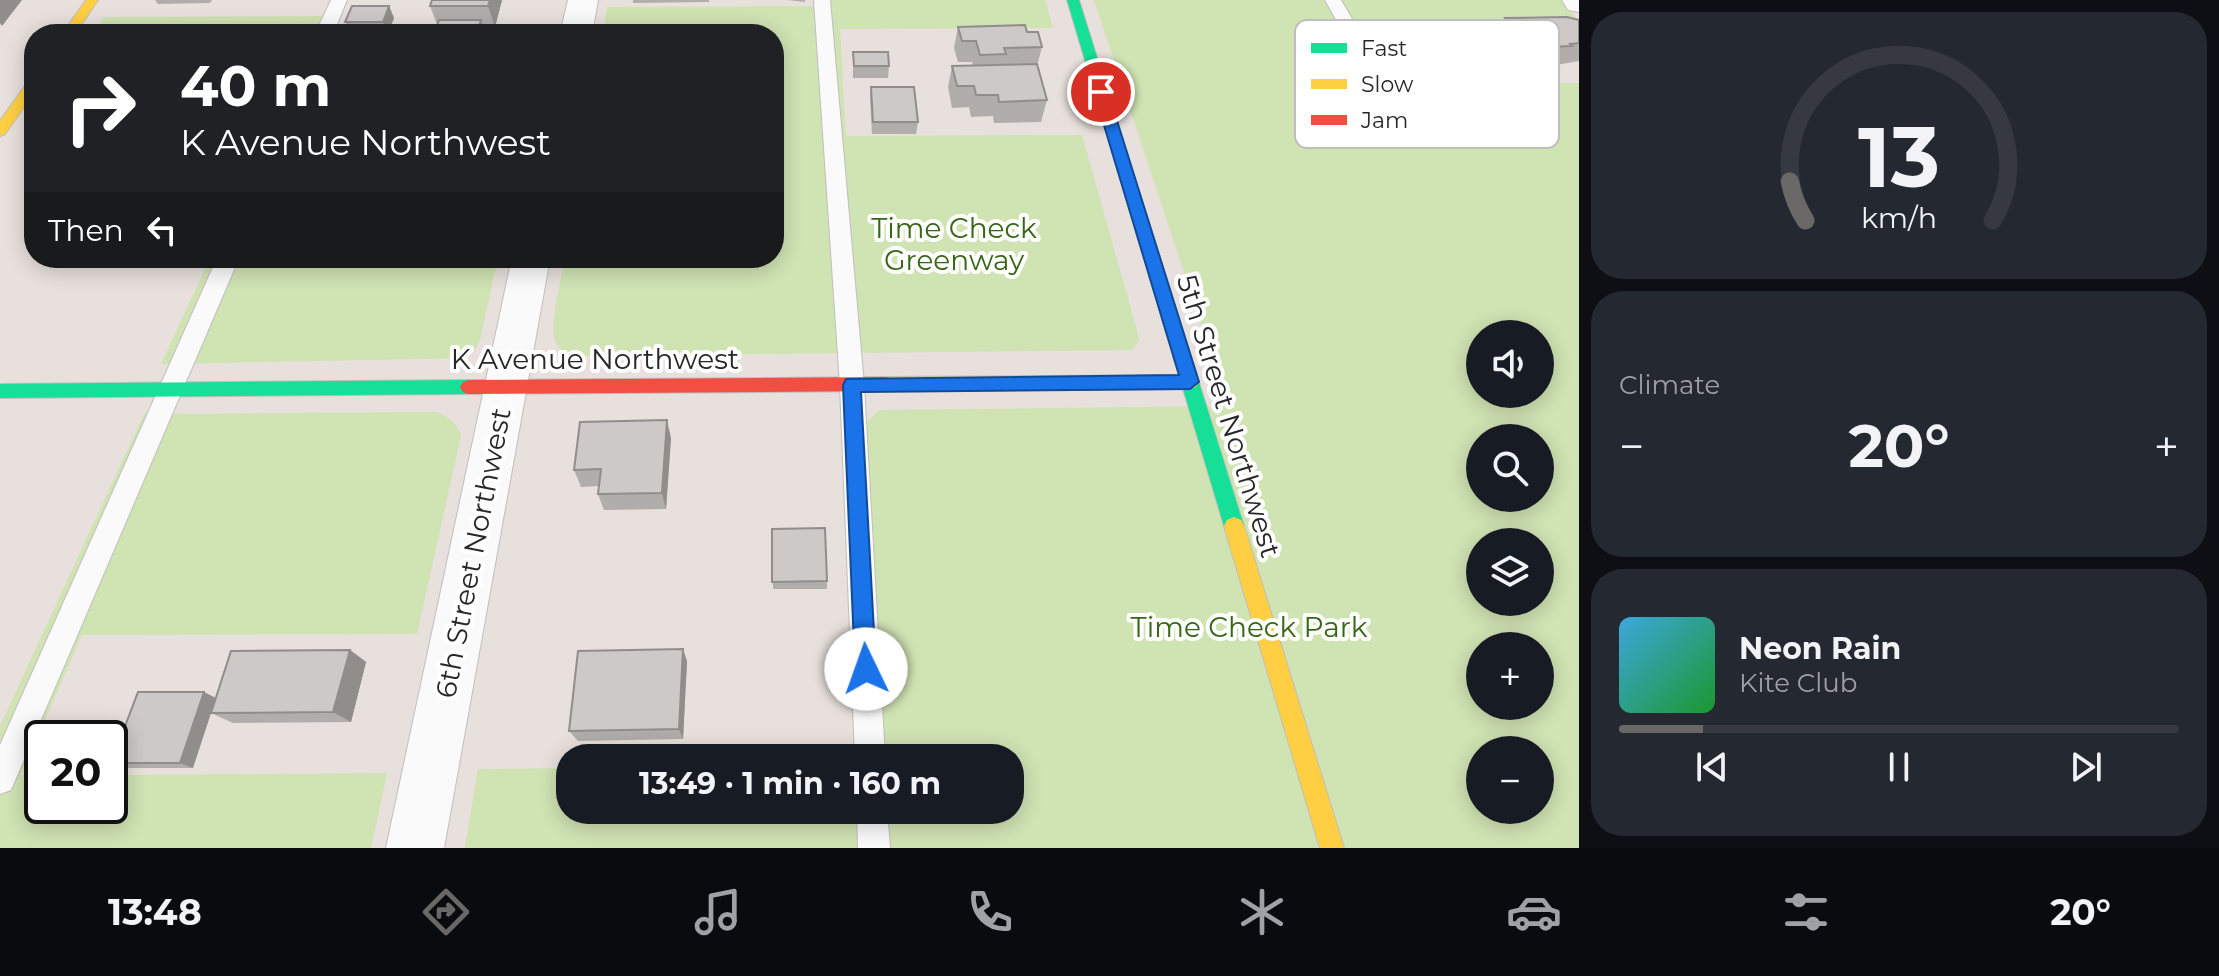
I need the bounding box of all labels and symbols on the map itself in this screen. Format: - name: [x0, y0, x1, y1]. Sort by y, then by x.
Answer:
- legend: [1295, 20, 1559, 148]
- text: Fast: [1361, 35, 1407, 62]
- pin: [1067, 58, 1135, 126]
- text: Slow: [1361, 71, 1414, 98]
- text: Jam: [1360, 107, 1408, 134]
- park label: Time Check Greenway: [871, 211, 1037, 277]
- street label: 5th Street Northwest: [1170, 271, 1288, 561]
- street label: K Avenue Northwest: [451, 342, 739, 376]
- street label: 6th Street Northwest: [428, 405, 518, 701]
- park label: Time Check Park: [1131, 610, 1368, 644]
- position arrow: [824, 627, 908, 711]
- speed limit sign: 20: [24, 720, 128, 824]

